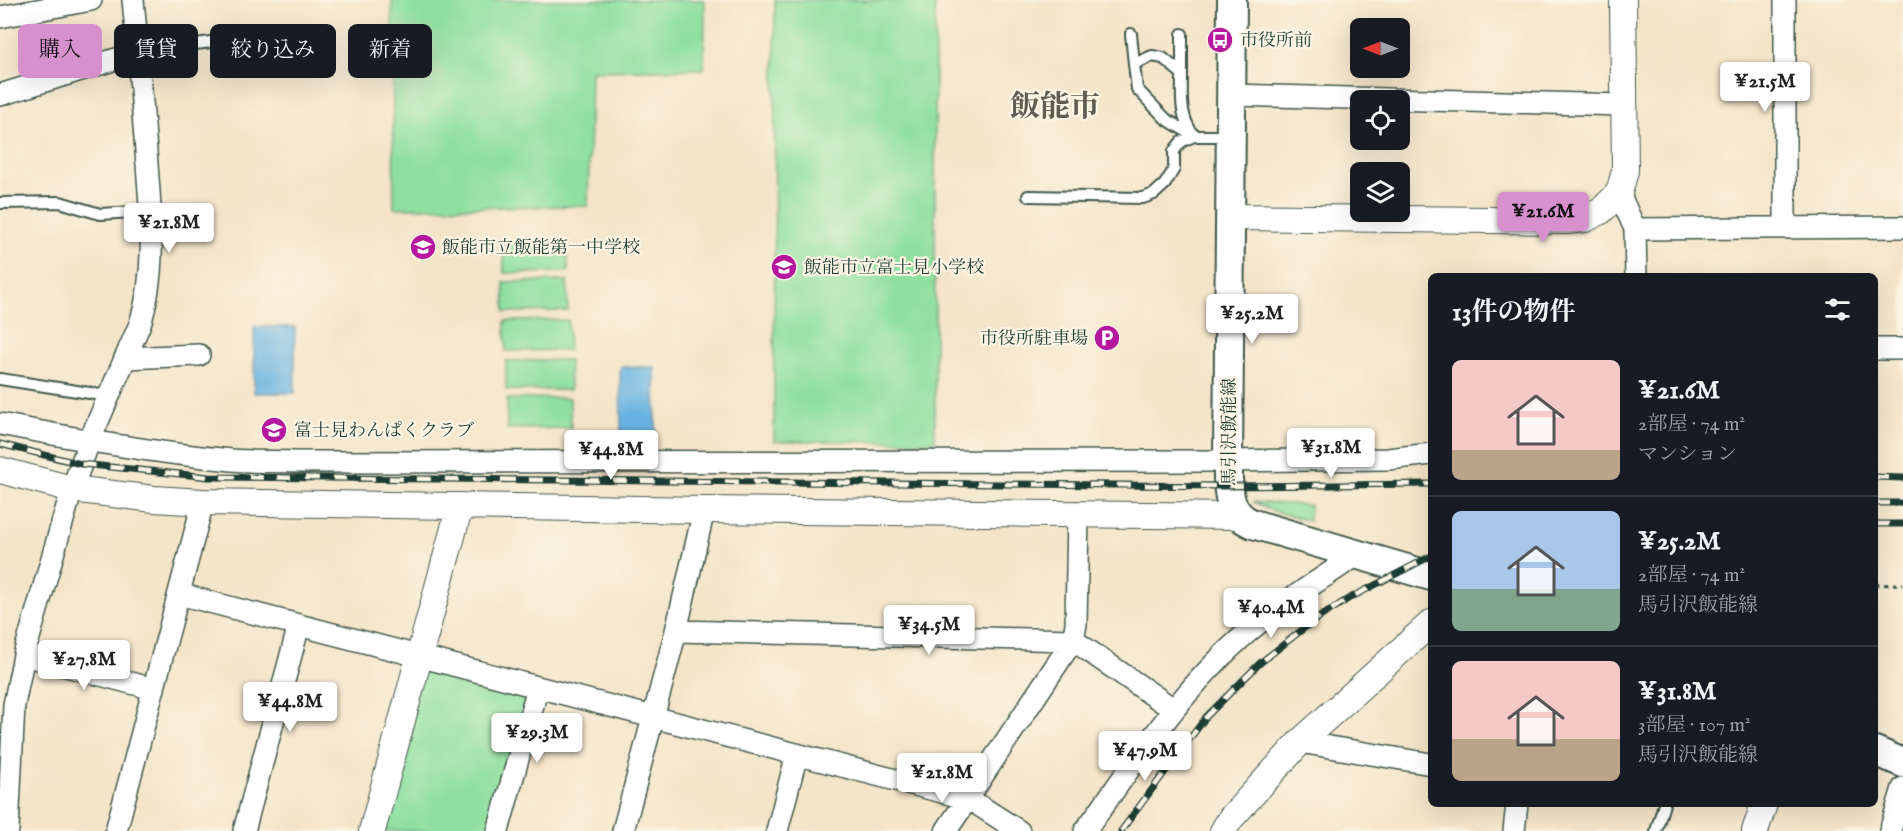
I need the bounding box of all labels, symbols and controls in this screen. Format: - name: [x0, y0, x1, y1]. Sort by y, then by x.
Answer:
- north arrow: [1350, 18, 1410, 78]
- map controls: [1350, 18, 1410, 222]
- chip: 購入: [18, 24, 102, 78]
- chip: 賃貸: [114, 24, 198, 78]
- chip: 絞り込み: [210, 24, 336, 78]
- chip: 新着: [348, 24, 432, 78]
- bus stop icon: 市役所前: [1205, 25, 1235, 55]
- place label: 市役所前: [1240, 30, 1312, 53]
- pin: ¥21.5M: [1716, 62, 1814, 113]
- text: ¥21.5M: [1734, 69, 1796, 94]
- district label: 飯能市: [1010, 89, 1100, 127]
- button: locate: [1350, 90, 1410, 150]
- button: layers: [1350, 162, 1410, 222]
- pin: ¥21.6M: [1494, 192, 1592, 243]
- text: ¥21.6M: [1512, 199, 1574, 224]
- pin: ¥21.8M: [120, 203, 218, 254]
- text: ¥21.8M: [138, 210, 200, 235]
- school or university icon: 飯能市立飯能第一中学校: [408, 232, 438, 262]
- place label: 飯能市立飯能第一中学校: [442, 237, 640, 260]
- school or university icon: 飯能市立富士見小学校: [769, 252, 799, 282]
- place label: 飯能市立富士見小学校: [804, 257, 984, 280]
- icon: filters: [1821, 293, 1854, 326]
- pin: ¥25.2M: [1203, 294, 1301, 345]
- text: 13件の物件: [1452, 296, 1575, 329]
- text: ¥25.2M: [1220, 301, 1284, 326]
- parking icon: 市役所駐車場: [1092, 323, 1122, 353]
- place label: 市役所駐車場: [980, 328, 1088, 351]
- text: ¥21.6M: [1638, 374, 1720, 407]
- street label: 馬引沢飯能線: [1219, 378, 1242, 486]
- icon: home: [1500, 384, 1572, 456]
- text: 2部屋 · 74 m²: [1638, 412, 1745, 437]
- school or university icon: 富士見わんぱくクラブ: [259, 415, 289, 445]
- place label: 富士見わんぱくクラブ: [294, 420, 474, 443]
- pin: ¥31.8M: [1282, 428, 1380, 479]
- pin: ¥44.8M: [562, 430, 660, 481]
- text: ¥31.8M: [1301, 435, 1361, 460]
- text: ¥44.8M: [578, 437, 644, 462]
- text: マンション: [1638, 442, 1737, 467]
- text: ¥25.2M: [1638, 525, 1721, 558]
- icon: home: [1500, 535, 1572, 607]
- text: 2部屋 · 74 m²: [1638, 563, 1745, 588]
- pin: ¥40.4M: [1222, 588, 1320, 639]
- text: 馬引沢飯能線: [1638, 593, 1758, 618]
- text: ¥40.4M: [1237, 595, 1305, 620]
- pin: ¥34.5M: [880, 605, 978, 656]
- text: ¥34.5M: [898, 612, 960, 637]
- pin: ¥27.8M: [35, 640, 133, 691]
- text: ¥27.8M: [52, 647, 116, 672]
- text: ¥31.8M: [1638, 675, 1717, 708]
- pin: ¥44.8M: [241, 682, 339, 733]
- icon: home: [1500, 685, 1572, 757]
- text: ¥44.8M: [257, 689, 323, 714]
- pin: ¥29.3M: [488, 713, 586, 764]
- text: 3部屋 · 107 m²: [1638, 713, 1751, 738]
- text: ¥29.3M: [505, 720, 569, 745]
- pin: ¥47.9M: [1096, 731, 1194, 782]
- text: ¥47.9M: [1113, 738, 1177, 763]
- text: 馬引沢飯能線: [1638, 743, 1758, 768]
- pin: ¥21.8M: [893, 753, 991, 804]
- text: ¥21.8M: [911, 760, 973, 785]

